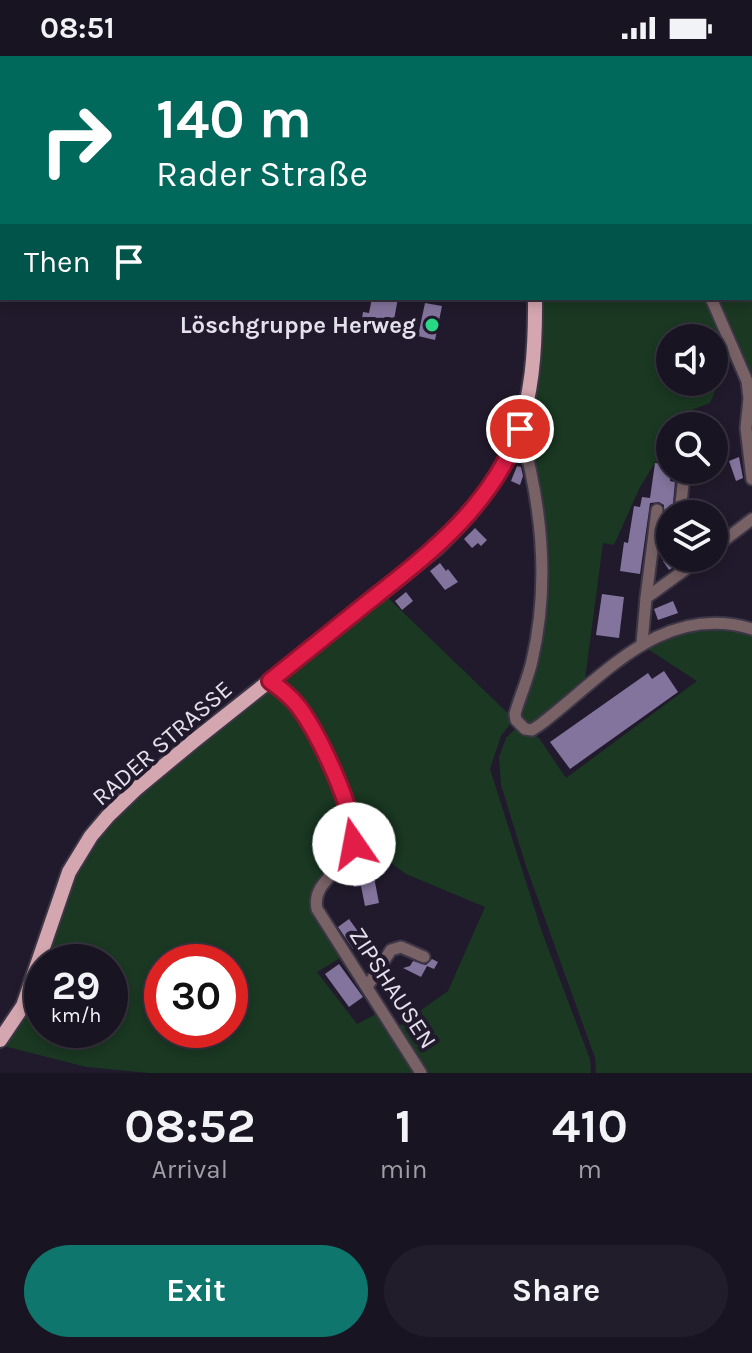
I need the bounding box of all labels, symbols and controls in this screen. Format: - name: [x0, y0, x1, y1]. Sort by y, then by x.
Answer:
- text: 08:51: [40, 10, 115, 46]
- text: 140 m: [156, 86, 312, 151]
- icon: right: [24, 88, 128, 192]
- text: Rader Straße: [156, 153, 368, 195]
- icon: arrive: [107, 240, 151, 284]
- text: Then: [24, 244, 91, 280]
- place label: Löschgruppe Herweg: [180, 311, 416, 339]
- marker: Löschgruppe Herweg: [423, 316, 441, 334]
- map controls: [656, 324, 728, 572]
- button: sound: [656, 324, 728, 396]
- pin: [486, 395, 554, 463]
- icon: arrive: [498, 407, 542, 451]
- button: search: [656, 412, 728, 484]
- button: layers: [656, 500, 728, 572]
- street label: RADER STRASSE: [87, 675, 237, 811]
- position arrow: [312, 802, 396, 886]
- street label: ZIPSHAUSEN: [344, 922, 442, 1054]
- speed limit sign: 30: [144, 944, 248, 1048]
- text: 29: [52, 962, 100, 1009]
- text: km/h: [51, 1004, 101, 1027]
- text: 08:52: [124, 1098, 256, 1154]
- text: 1: [395, 1098, 412, 1154]
- text: 410: [552, 1098, 628, 1154]
- text: Arrival: [152, 1154, 228, 1185]
- text: min: [380, 1154, 428, 1185]
- text: m: [578, 1154, 602, 1185]
- button: Exit: [24, 1245, 368, 1337]
- button: Share: [384, 1245, 728, 1337]

